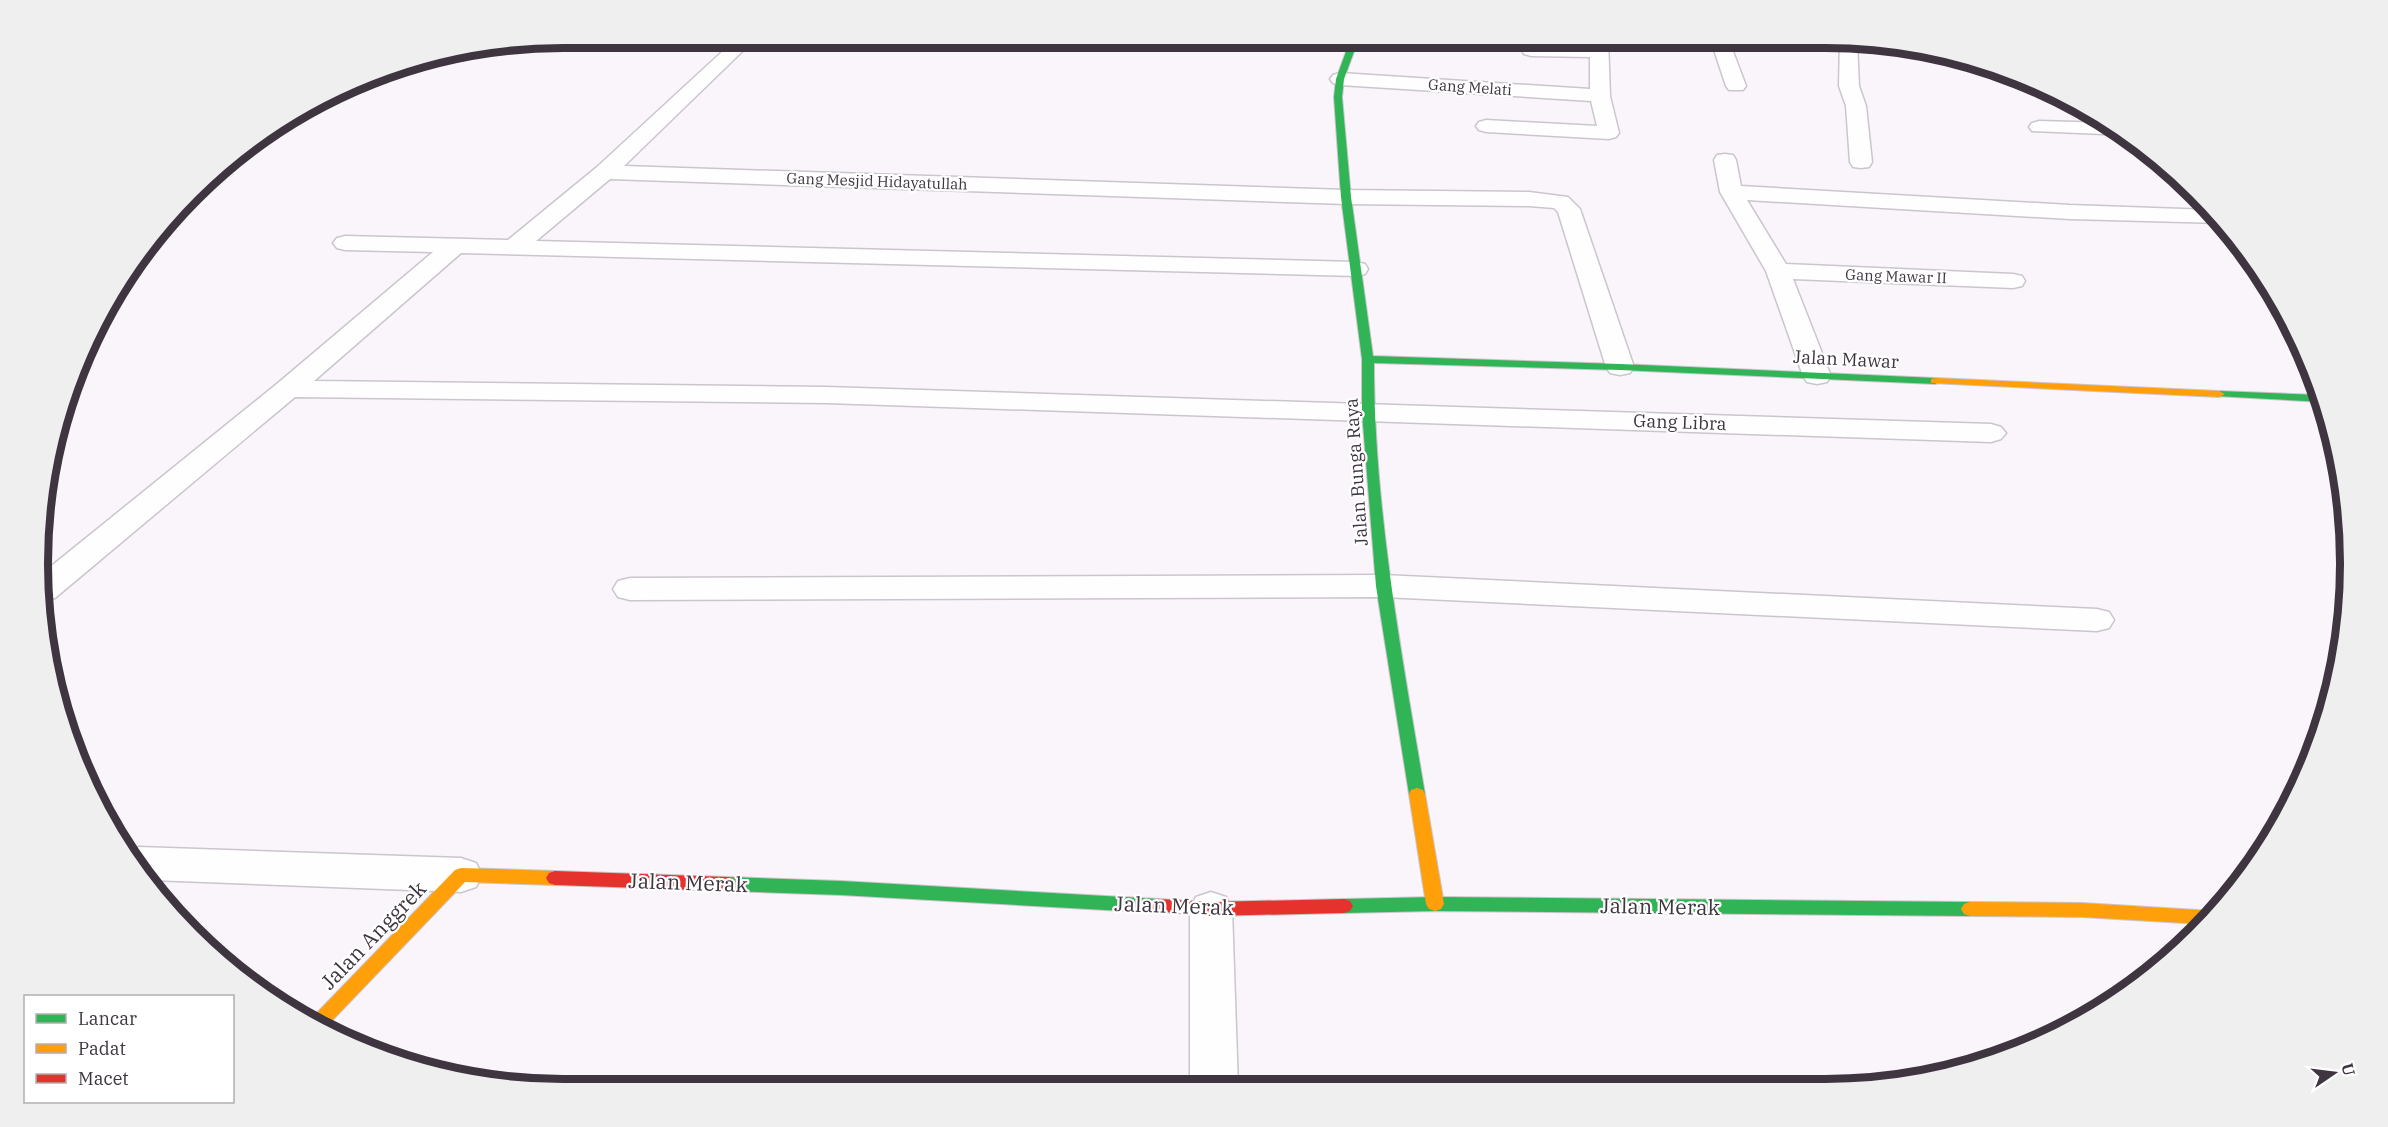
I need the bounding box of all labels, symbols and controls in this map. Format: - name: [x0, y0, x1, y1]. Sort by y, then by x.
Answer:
- street label: Gang Melati: [1427, 75, 1513, 99]
- street label: Gang Mesjid Hidayatullah: [786, 168, 968, 194]
- street label: Gang Mawar II: [1845, 265, 1947, 287]
- street label: Jalan Mawar: [1793, 345, 1899, 373]
- street label: Jalan Bunga Raya: [1339, 397, 1373, 547]
- street label: Gang Libra: [1633, 409, 1727, 435]
- street label: Jalan Merak: [628, 866, 749, 898]
- street label: Jalan Anggrek: [314, 874, 432, 995]
- street label: Jalan Merak: [1114, 889, 1235, 921]
- street label: Jalan Merak: [1600, 891, 1721, 921]
- legend: [24, 995, 234, 1103]
- text: Lancar: [78, 1007, 137, 1030]
- text: Padat: [78, 1037, 126, 1060]
- north arrow: [2304, 1043, 2364, 1103]
- text: U: [2337, 1061, 2360, 1078]
- text: Macet: [78, 1067, 129, 1090]

